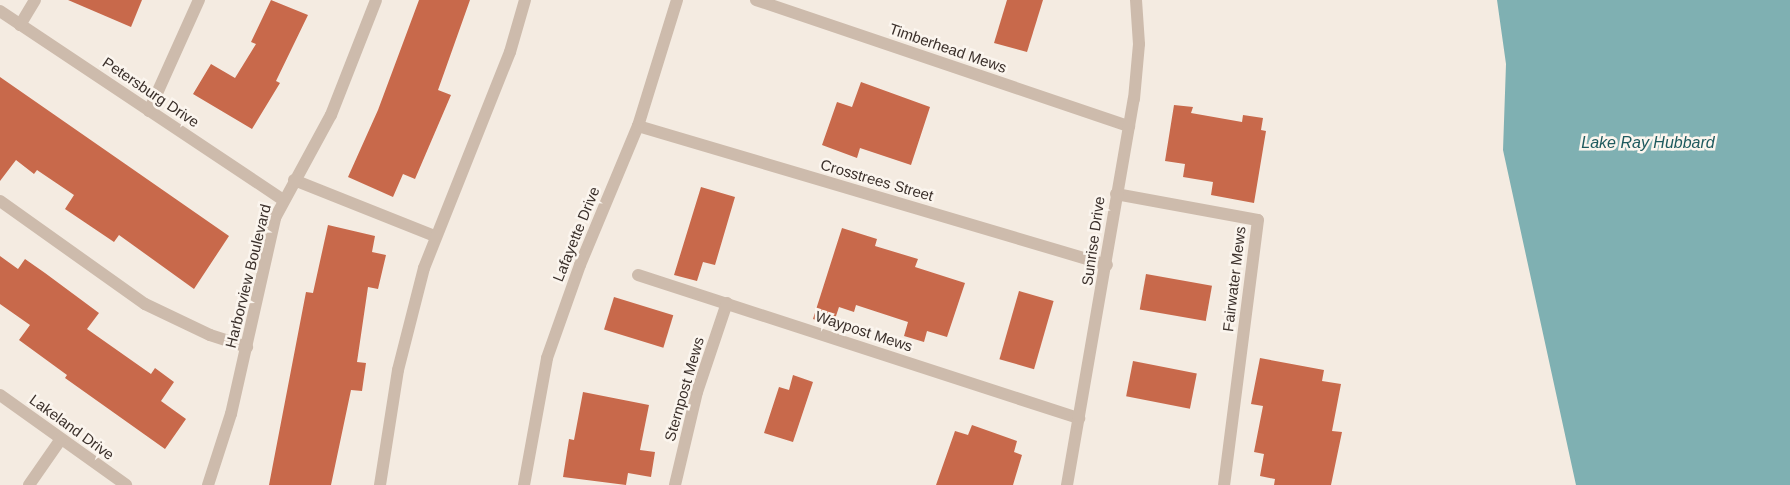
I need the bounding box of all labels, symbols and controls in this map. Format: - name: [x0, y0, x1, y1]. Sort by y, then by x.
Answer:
- street label: Timberhead Mews: [887, 19, 1009, 77]
- street label: Petersburg Drive: [99, 53, 203, 131]
- water label: Lake Ray Hubbard: [1581, 133, 1715, 153]
- street label: Crosstrees Street: [818, 155, 936, 205]
- street label: Lafayette Drive: [549, 184, 603, 284]
- street label: Sunrise Drive: [1078, 195, 1108, 287]
- street label: Harborview Boulevard: [221, 202, 275, 350]
- street label: Fairwater Mews: [1219, 225, 1249, 333]
- street label: Waypost Mews: [813, 307, 915, 355]
- street label: Sternpost Mews: [661, 335, 707, 443]
- street label: Lakeland Drive: [26, 390, 118, 464]

